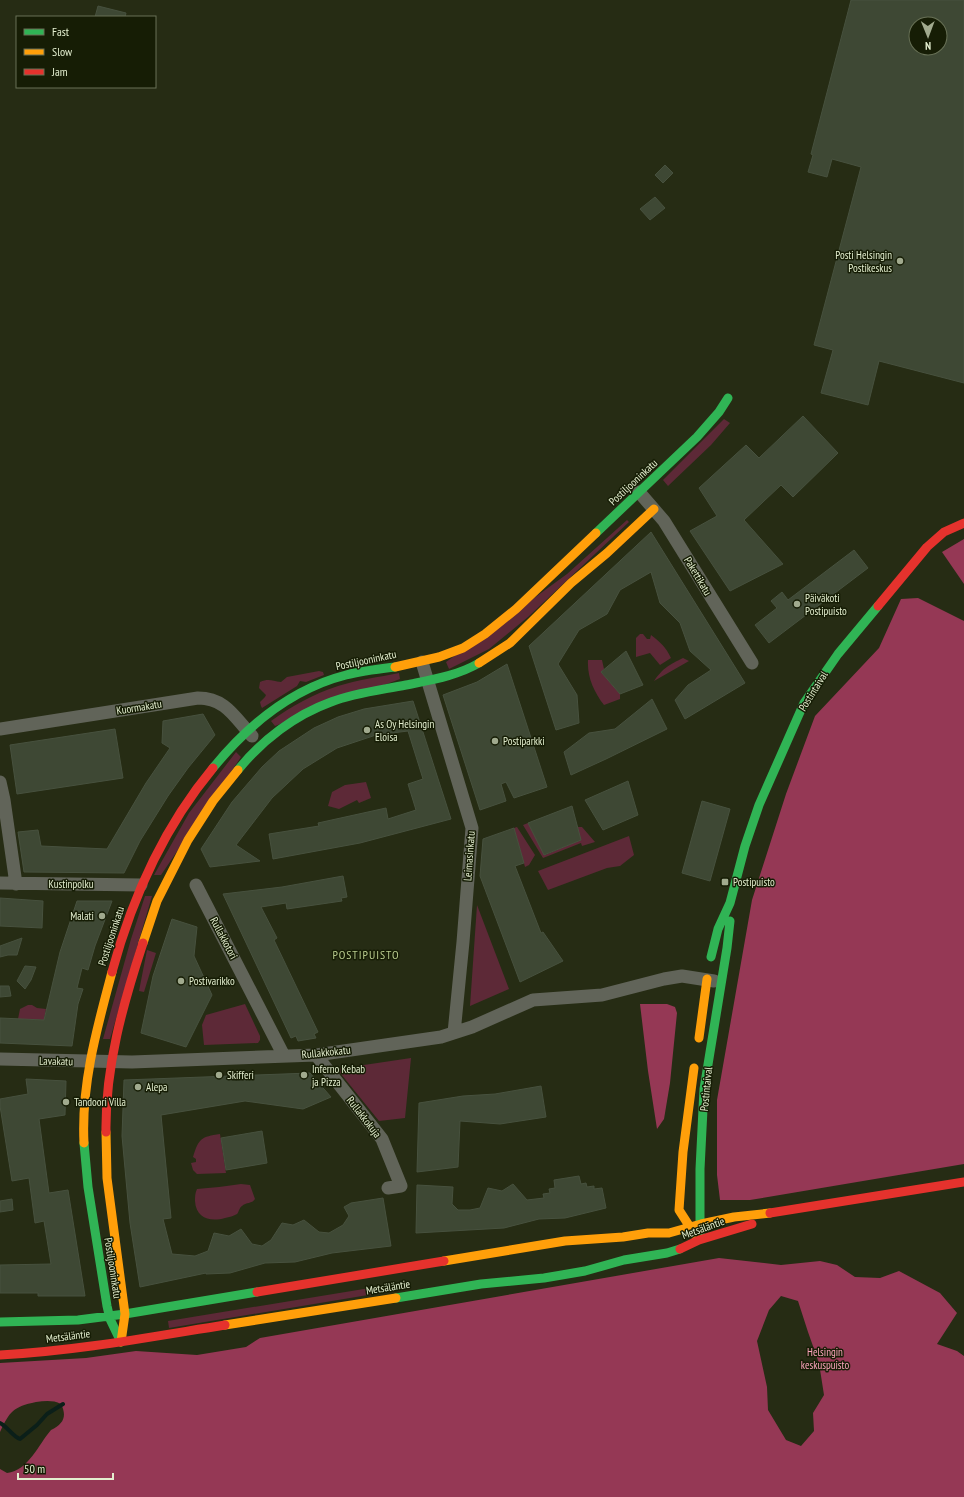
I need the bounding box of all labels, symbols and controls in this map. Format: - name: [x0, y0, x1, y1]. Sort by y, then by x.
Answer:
- legend: [16, 16, 156, 88]
- north arrow: [908, 16, 948, 56]
- text: Fast: [52, 24, 70, 39]
- text: N: [925, 39, 931, 53]
- text: Slow: [52, 44, 73, 59]
- text: Jam: [51, 64, 68, 79]
- place label: Posti Helsingin Postikeskus: [835, 248, 892, 275]
- marker: Posti Helsingin Postikeskus: [895, 256, 905, 266]
- street label: Postiljooninkatu: [606, 456, 660, 508]
- street label: Pakettikatu: [681, 554, 715, 598]
- place label: Päiväkoti Postipuisto: [805, 591, 847, 618]
- marker: Päiväkoti Postipuisto: [792, 599, 802, 609]
- street label: Postiljooninkatu: [334, 647, 398, 673]
- street label: Postintaival: [795, 668, 831, 714]
- street label: Kuormakatu: [115, 696, 163, 717]
- place label: As Oy Helsingin Eloisa: [375, 717, 434, 744]
- marker: As Oy Helsingin Eloisa: [362, 725, 372, 735]
- place label: Postiparkki: [503, 734, 545, 748]
- marker: Postiparkki: [490, 736, 500, 746]
- street label: Leimasinkatu: [460, 830, 478, 881]
- place label: Postipuisto: [733, 875, 775, 889]
- street label: Kustinpolku: [48, 877, 94, 891]
- marker: Postipuisto: [720, 877, 730, 887]
- street label: Postiljooninkatu: [95, 904, 127, 967]
- place label: Malati: [70, 909, 94, 923]
- marker: Malati: [97, 911, 107, 921]
- street label: Rullakkotori: [207, 914, 241, 962]
- district label: POSTIPUISTO: [332, 947, 400, 962]
- place label: Postivarikko: [189, 974, 235, 988]
- marker: Postivarikko: [176, 976, 186, 986]
- street label: Rullakkokatu: [301, 1042, 351, 1062]
- street label: Lavakatu: [39, 1054, 73, 1068]
- place label: Inferno Kebab ja Pizza: [312, 1062, 365, 1089]
- street label: Postintaival: [697, 1066, 715, 1112]
- place label: Skifferi: [227, 1068, 254, 1082]
- marker: Skifferi: [214, 1070, 224, 1080]
- marker: Inferno Kebab ja Pizza: [299, 1070, 309, 1080]
- place label: Alepa: [146, 1080, 168, 1094]
- marker: Alepa: [133, 1082, 143, 1092]
- street label: Rullakkokuja: [344, 1094, 384, 1140]
- place label: Tandoori Villa: [74, 1095, 126, 1109]
- marker: Tandoori Villa: [61, 1097, 71, 1107]
- street label: Metsäläntie: [680, 1214, 727, 1242]
- street label: Postiljooninkatu: [101, 1237, 125, 1300]
- street label: Metsäläntie: [365, 1277, 411, 1297]
- street label: Metsäläntie: [45, 1326, 91, 1346]
- park label: Helsingin keskuspuisto: [801, 1345, 850, 1372]
- scale bar: [18, 1455, 113, 1481]
- text: 50 m: [24, 1461, 45, 1476]

